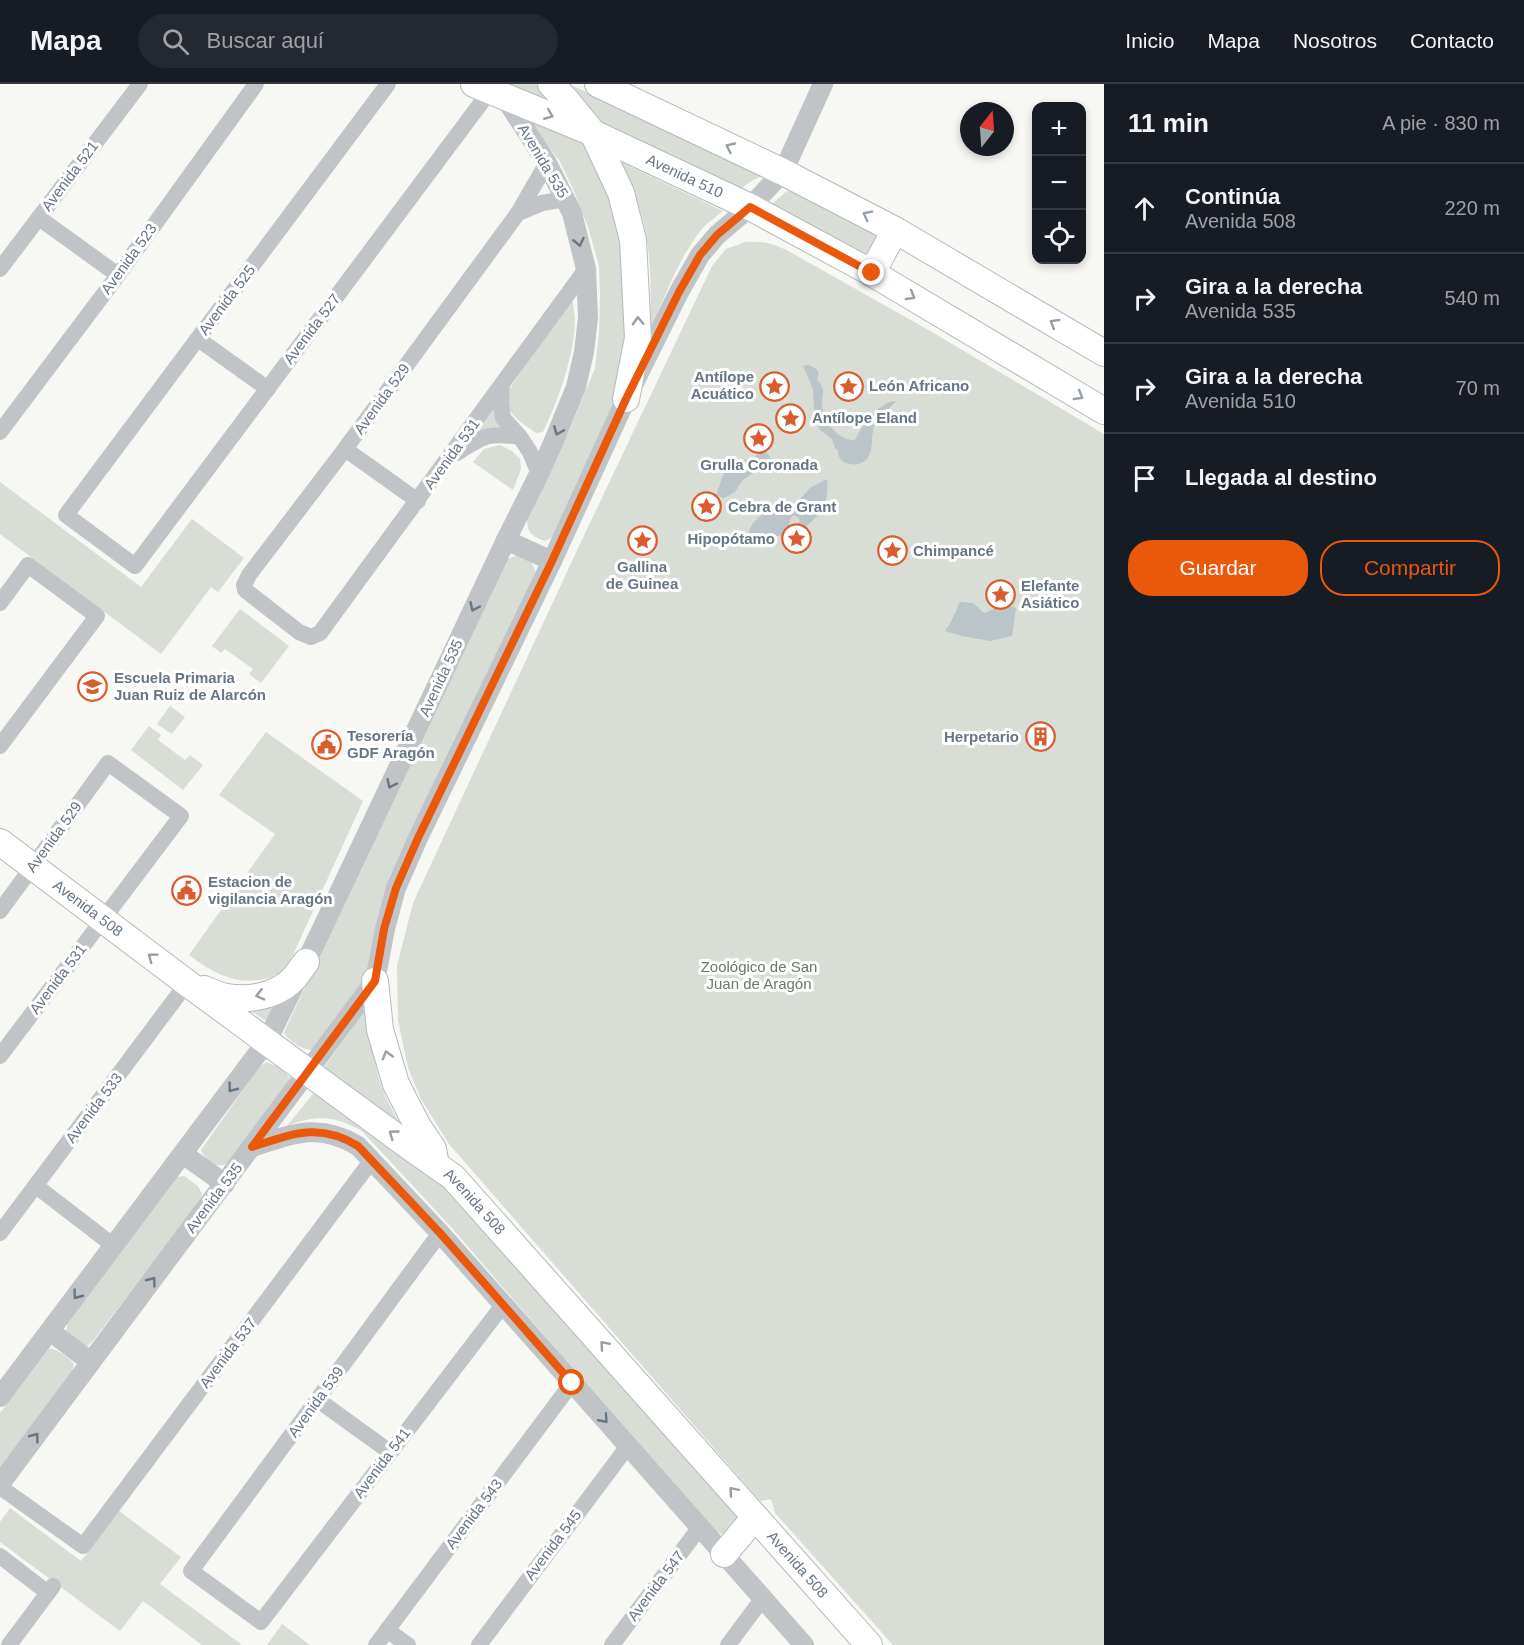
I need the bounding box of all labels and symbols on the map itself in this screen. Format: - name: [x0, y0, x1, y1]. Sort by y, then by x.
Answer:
- north arrow: [960, 102, 1014, 156]
- one-way arrow: [543, 108, 554, 121]
- street label: Avenida 535: [515, 121, 572, 201]
- street label: Avenida 521: [38, 137, 101, 214]
- one-way arrow: [726, 142, 737, 154]
- street label: Avenida 510: [644, 150, 726, 201]
- one-way arrow: [863, 211, 873, 222]
- street label: Avenida 523: [97, 220, 160, 297]
- one-way arrow: [572, 237, 585, 247]
- route end: [858, 259, 884, 285]
- street label: Avenida 525: [195, 261, 258, 338]
- one-way arrow: [905, 289, 915, 301]
- street label: Avenida 527: [280, 290, 343, 367]
- one-way arrow: [631, 317, 644, 326]
- one-way arrow: [1050, 319, 1060, 331]
- street label: Avenida 529: [350, 360, 413, 437]
- place label: Antílope Acuático: [691, 368, 754, 402]
- place icon: Antílope Acuático: [759, 370, 791, 402]
- place icon: León Africano: [832, 370, 864, 402]
- place label: León Africano: [869, 377, 969, 394]
- one-way arrow: [1073, 389, 1083, 400]
- place icon: Antílope Eland: [775, 402, 807, 434]
- place label: Antílope Eland: [812, 409, 917, 426]
- street label: Avenida 531: [420, 415, 483, 492]
- place icon: Grulla Coronada: [743, 422, 775, 454]
- one-way arrow: [553, 425, 565, 436]
- place label: Grulla Coronada: [700, 456, 818, 473]
- place icon: Cebra de Grant: [691, 491, 723, 523]
- place label: Cebra de Grant: [728, 498, 836, 515]
- place icon: Hipopótamo: [780, 523, 812, 555]
- place icon: Gallina de Guinea: [626, 524, 658, 556]
- place label: Hipopótamo: [688, 530, 775, 547]
- place icon: Chimpancé: [876, 535, 908, 567]
- place label: Chimpancé: [913, 542, 994, 559]
- place label: Gallina de Guinea: [606, 558, 679, 592]
- place label: Elefante Asiático: [1021, 577, 1079, 611]
- place icon: Elefante Asiático: [984, 579, 1016, 611]
- one-way arrow: [470, 601, 482, 612]
- street label: Avenida 535: [415, 637, 466, 719]
- place label: Escuela Primaria Juan Ruiz de Alarcón: [114, 669, 266, 703]
- school or university icon: Escuela Primaria Juan Ruiz de Alarcón: [77, 671, 109, 703]
- building icon: Herpetario: [1024, 721, 1056, 753]
- place label: Tesorería GDF Aragón: [347, 727, 435, 761]
- place label: Herpetario: [944, 728, 1019, 745]
- public building icon: Tesorería GDF Aragón: [310, 729, 342, 761]
- one-way arrow: [386, 777, 398, 788]
- street label: Avenida 529: [22, 798, 85, 875]
- place label: Estacion de vigilancia Aragón: [208, 873, 332, 907]
- public building icon: Estacion de vigilancia Aragón: [171, 875, 203, 907]
- street label: Avenida 508: [50, 876, 126, 940]
- street label: Avenida 531: [26, 940, 89, 1017]
- one-way arrow: [148, 953, 159, 964]
- park label: Zoológico de San Juan de Aragón: [701, 958, 817, 992]
- one-way arrow: [255, 987, 265, 1000]
- one-way arrow: [382, 1050, 394, 1061]
- street label: Avenida 533: [62, 1069, 125, 1146]
- one-way arrow: [228, 1082, 239, 1093]
- one-way arrow: [388, 1130, 399, 1141]
- street label: Avenida 535: [182, 1159, 245, 1236]
- street label: Avenida 508: [441, 1164, 509, 1238]
- one-way arrow: [144, 1277, 155, 1288]
- one-way arrow: [73, 1288, 84, 1299]
- street label: Avenida 537: [196, 1314, 259, 1391]
- one-way arrow: [600, 1341, 611, 1352]
- street label: Avenida 539: [284, 1363, 347, 1440]
- route start: [558, 1369, 584, 1395]
- one-way arrow: [597, 1412, 608, 1422]
- street label: Avenida 541: [350, 1424, 413, 1501]
- one-way arrow: [28, 1433, 39, 1444]
- street label: Avenida 543: [442, 1475, 505, 1552]
- one-way arrow: [729, 1487, 740, 1498]
- street label: Avenida 545: [521, 1506, 584, 1583]
- street label: Avenida 508: [764, 1528, 832, 1601]
- street label: Avenida 547: [624, 1547, 687, 1624]

